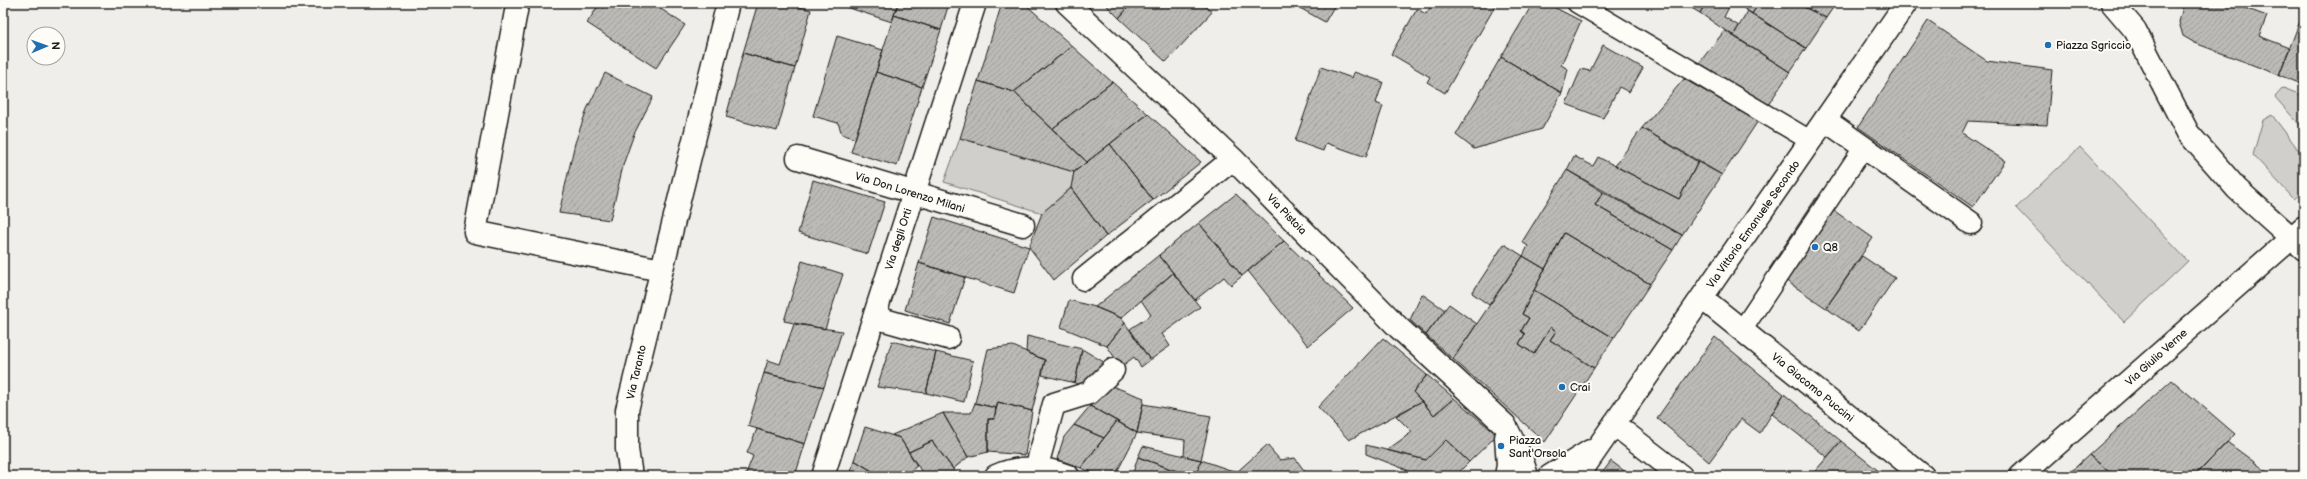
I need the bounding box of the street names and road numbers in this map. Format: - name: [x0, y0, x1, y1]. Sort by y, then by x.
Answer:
- street label: Via Vittorio Emanuele Secondo: [1704, 158, 1803, 291]
- street label: Via Don Lorenzo Milani: [853, 170, 966, 215]
- street label: Via Pistoia: [1264, 191, 1309, 237]
- street label: Via degli Orti: [882, 207, 915, 272]
- street label: Via Giulio Verne: [2123, 326, 2190, 389]
- street label: Via Taranto: [624, 344, 649, 401]
- street label: Via Giacomo Puccini: [1769, 350, 1856, 425]

